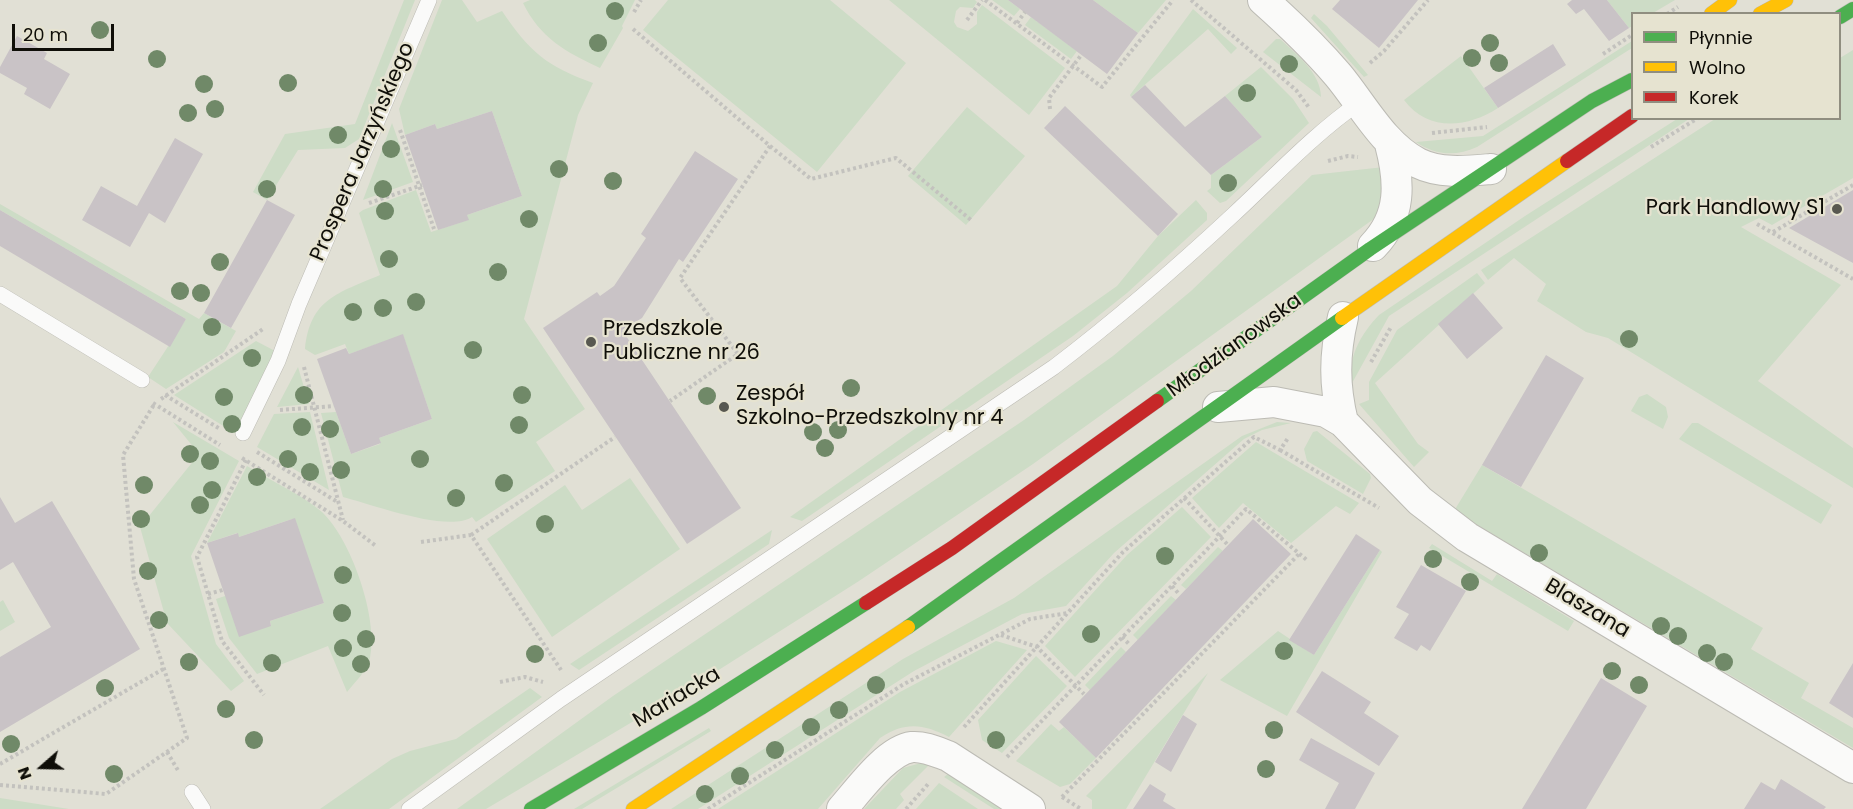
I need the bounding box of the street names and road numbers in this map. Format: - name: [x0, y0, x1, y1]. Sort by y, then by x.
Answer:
- street label: Prospera Jarzyńskiego: [306, 39, 420, 265]
- street label: Młodzianowska: [1163, 289, 1307, 403]
- street label: Blaszana: [1540, 574, 1634, 644]
- street label: Mariacka: [629, 662, 725, 734]

